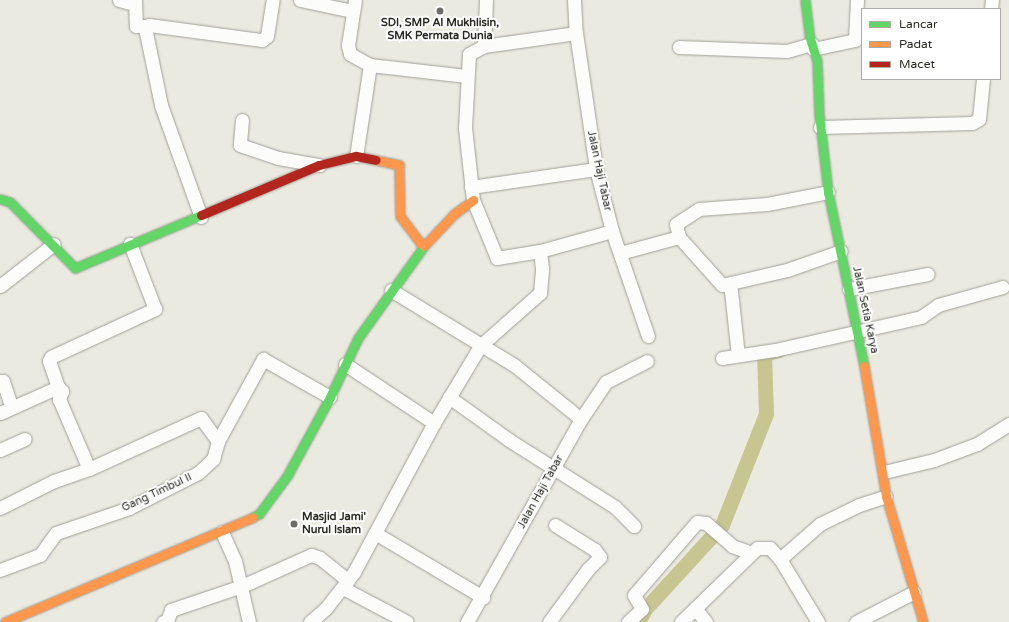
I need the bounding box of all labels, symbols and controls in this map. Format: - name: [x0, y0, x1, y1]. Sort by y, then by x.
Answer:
- marker: SDI, SMP Al Mukhlisin, SMK Permata Dunia: [435, 6, 445, 16]
- legend: [861, 8, 1001, 80]
- place label: SDI, SMP Al Mukhlisin, SMK Permata Dunia: [381, 17, 499, 43]
- text: Lancar: [899, 17, 938, 31]
- text: Padat: [899, 37, 932, 51]
- text: Macet: [899, 57, 935, 71]
- street label: Jalan Haji Tabar: [584, 130, 614, 212]
- street label: Jalan Setia Karya: [849, 265, 881, 355]
- street label: Jalan Haji Tabar: [515, 453, 567, 531]
- street label: Gang Timbul II: [120, 471, 194, 515]
- place label: Masjid Jami' Nurul Islam: [302, 511, 366, 537]
- marker: Masjid Jami' Nurul Islam: [289, 519, 299, 529]

